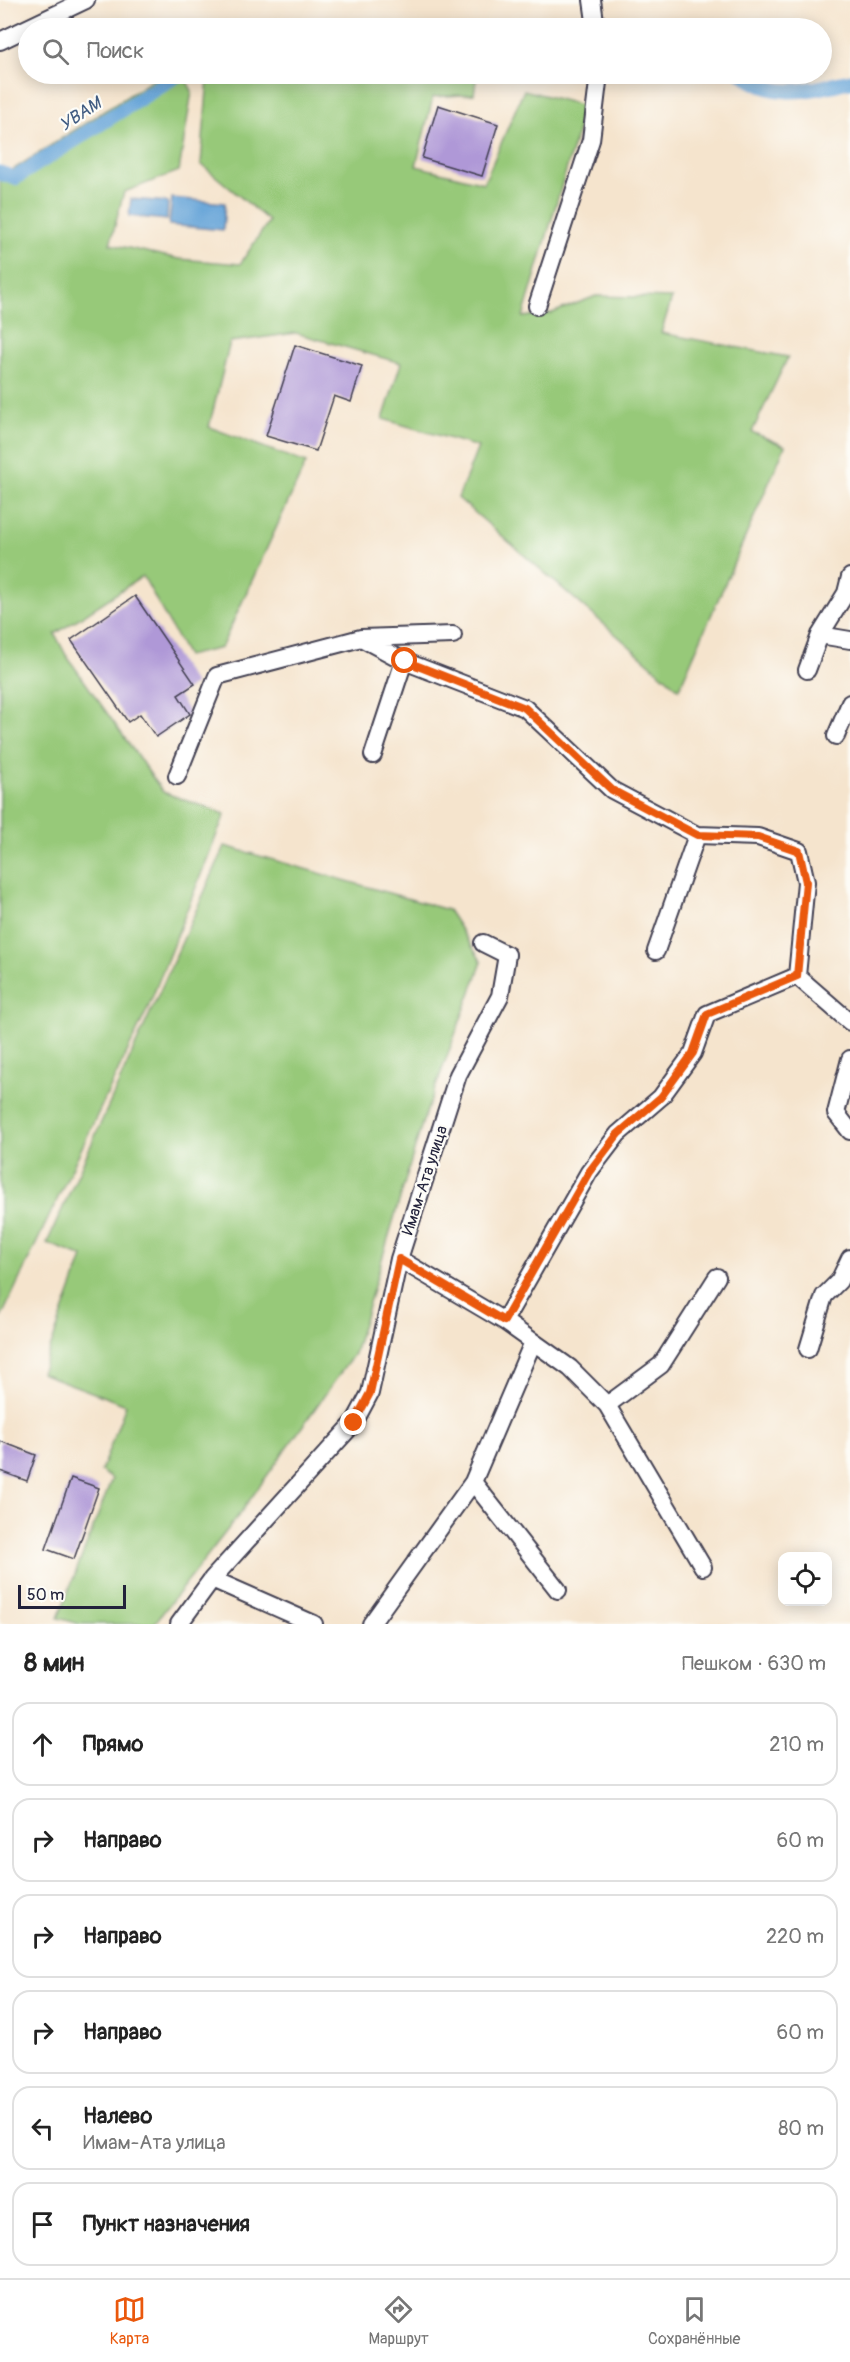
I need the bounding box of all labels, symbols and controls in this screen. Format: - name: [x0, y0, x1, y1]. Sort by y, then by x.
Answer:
- search box: [18, 18, 832, 84]
- icon: search: [39, 35, 72, 68]
- text: Поиск: [87, 37, 144, 65]
- water label: УВАМ: [55, 91, 107, 136]
- route start: [391, 647, 417, 673]
- street label: Имам-Ата улица: [398, 1123, 452, 1238]
- route end: [340, 1409, 366, 1435]
- map controls: [778, 1552, 832, 1606]
- button: locate: [778, 1552, 832, 1606]
- scale bar: [18, 1582, 126, 1610]
- text: 50 m: [27, 1585, 64, 1605]
- text: 8 мин: [24, 1647, 84, 1679]
- text: Пешком · 630 m: [682, 1651, 826, 1676]
- icon: ahead: [26, 1728, 59, 1761]
- text: Прямо: [83, 1730, 143, 1758]
- text: 210 m: [769, 1732, 824, 1757]
- icon: right: [26, 1824, 59, 1857]
- text: Направо: [83, 1826, 162, 1854]
- text: 60 m: [777, 1828, 824, 1853]
- icon: right: [26, 1920, 59, 1953]
- text: Направо: [83, 1922, 162, 1950]
- text: 220 m: [766, 1924, 824, 1949]
- icon: right: [26, 2016, 59, 2049]
- text: Направо: [83, 2018, 162, 2046]
- text: 60 m: [777, 2020, 824, 2045]
- text: Налево: [83, 2102, 152, 2130]
- icon: left: [26, 2112, 59, 2145]
- text: 80 m: [778, 2116, 824, 2141]
- text: Имам-Ата улица: [83, 2130, 226, 2155]
- icon: arrive: [26, 2208, 59, 2241]
- text: Пункт назначения: [83, 2210, 250, 2238]
- tab: Карта: [110, 2293, 149, 2349]
- tab: Маршрут: [369, 2293, 429, 2349]
- tab: Сохранённые: [648, 2293, 740, 2349]

